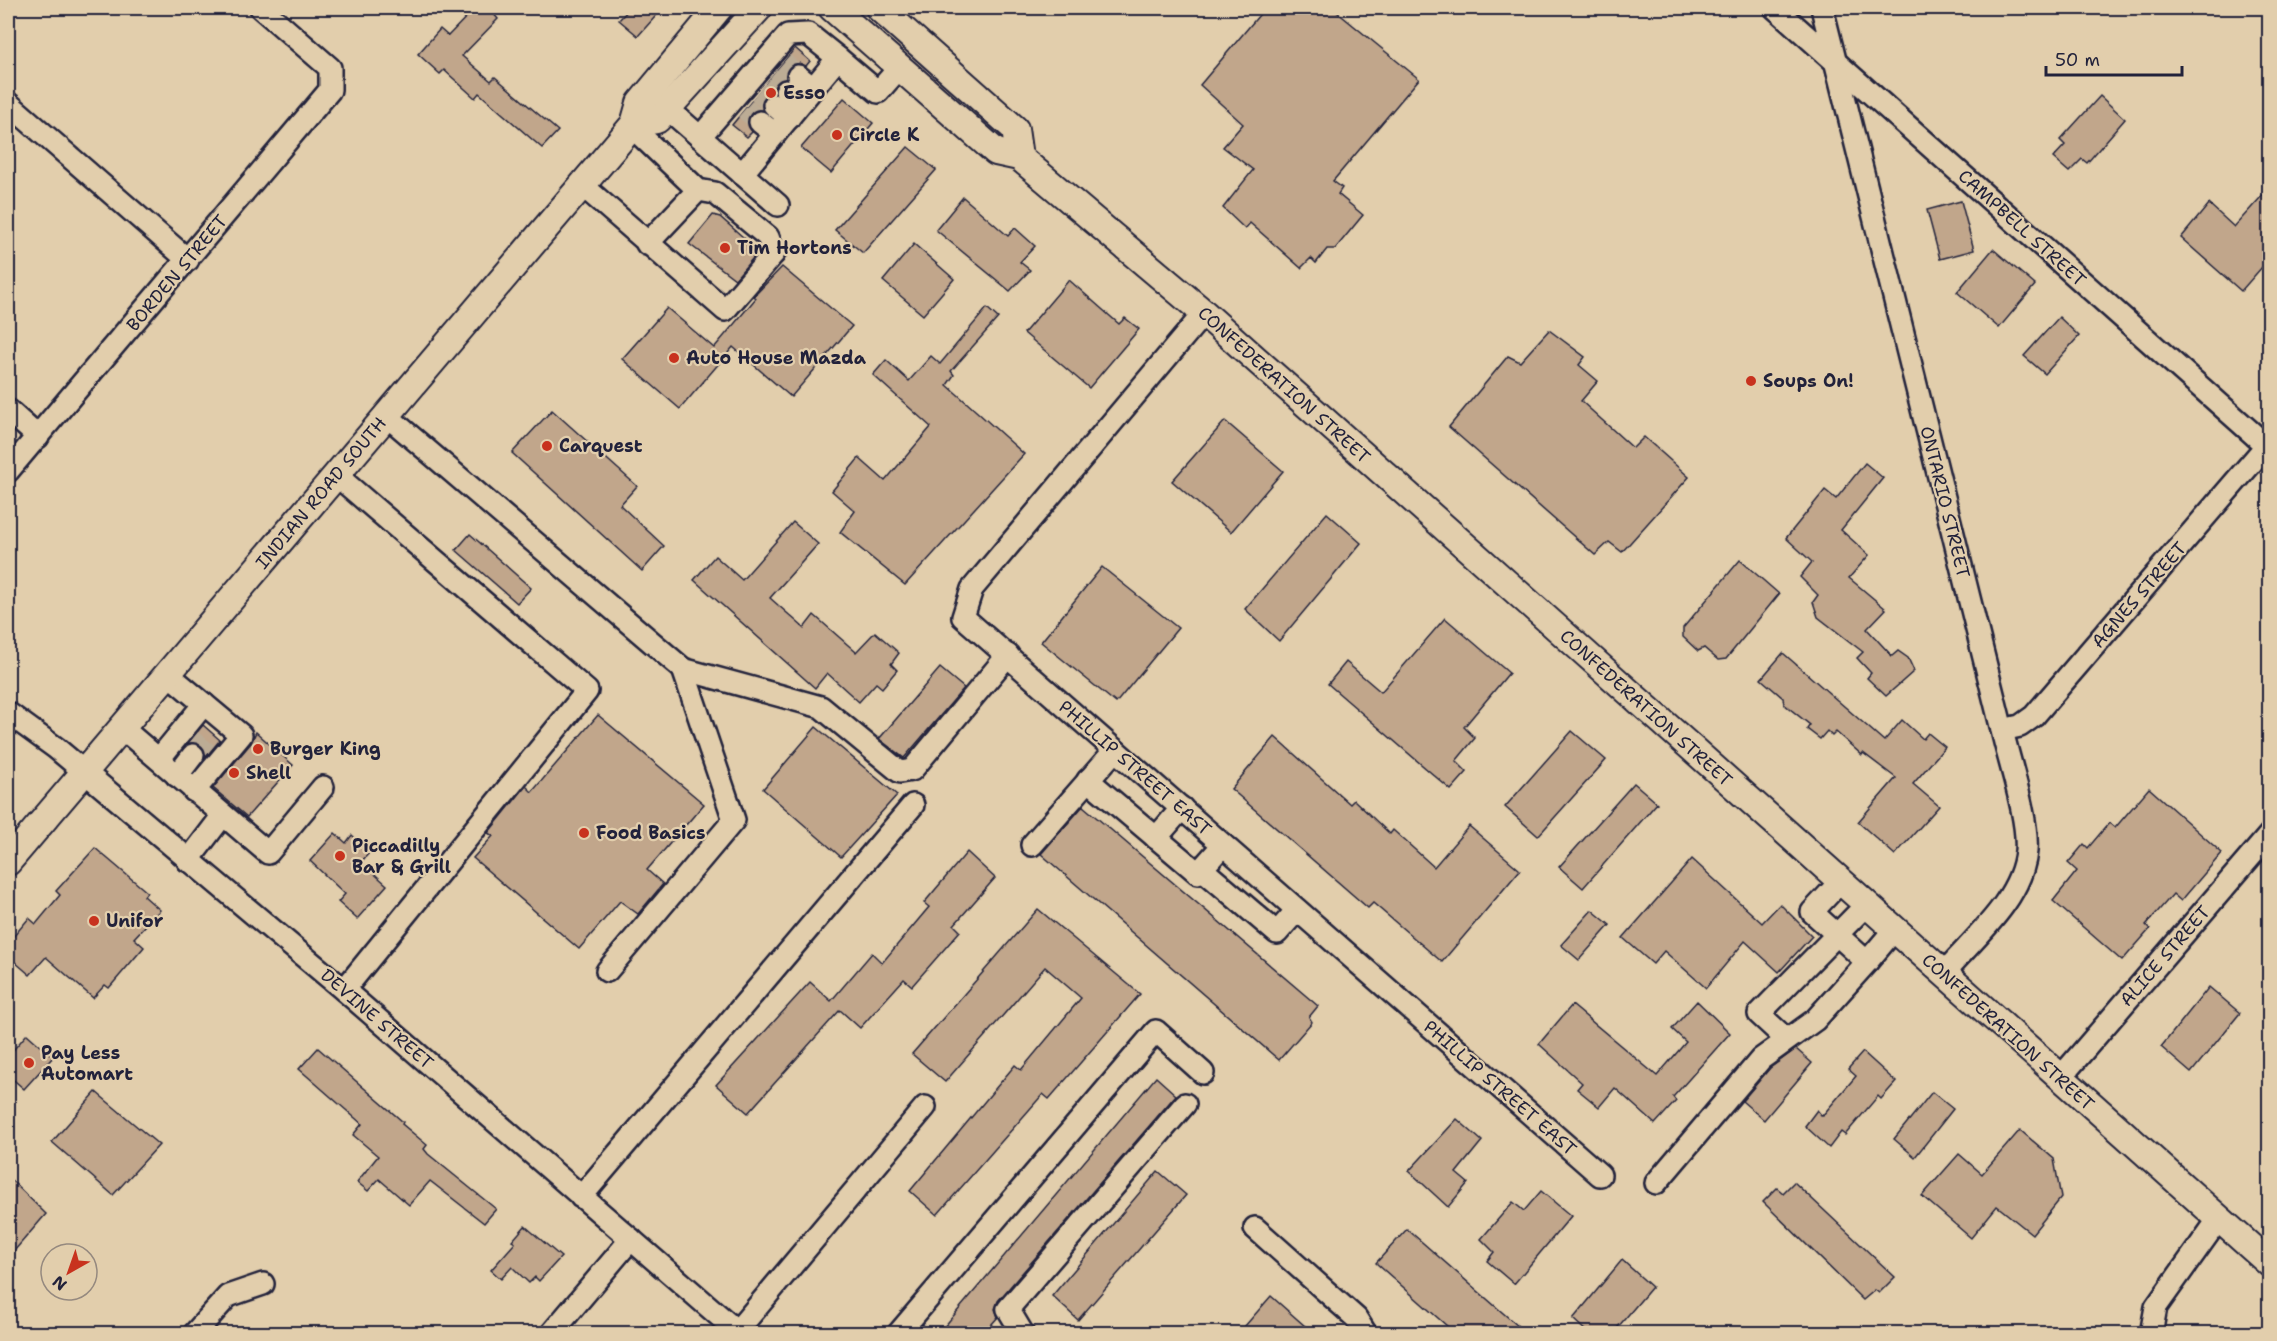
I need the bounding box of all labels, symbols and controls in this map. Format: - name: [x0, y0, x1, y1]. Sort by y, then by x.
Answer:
- scale bar: [2046, 39, 2182, 77]
- text: 50 m: [2055, 48, 2100, 72]
- place label: Esso: [783, 81, 826, 105]
- marker: Esso: [764, 86, 778, 100]
- place label: Circle K: [849, 123, 920, 147]
- marker: Circle K: [830, 128, 844, 142]
- street label: CAMPBELL STREET: [1953, 164, 2091, 292]
- street label: BORDEN STREET: [121, 210, 233, 336]
- place label: Tim Hortons: [737, 236, 852, 260]
- marker: Tim Hortons: [718, 241, 732, 255]
- street label: CONFEDERATION STREET: [1193, 301, 1375, 469]
- place label: Auto House Mazda: [686, 346, 867, 370]
- marker: Auto House Mazda: [667, 351, 681, 365]
- place label: Soups On!: [1763, 369, 1854, 393]
- marker: Soups On!: [1744, 374, 1758, 388]
- street label: INDIAN ROAD SOUTH: [250, 412, 392, 574]
- street label: ONTARIO STREET: [1915, 424, 1975, 580]
- place label: Carquest: [559, 434, 643, 458]
- marker: Carquest: [540, 439, 554, 453]
- street label: AGNES STREET: [2086, 537, 2192, 653]
- street label: CONFEDERATION STREET: [1555, 624, 1737, 792]
- street label: PHILLIP STREET EAST: [1053, 695, 1217, 841]
- place label: Burger King: [270, 737, 381, 761]
- marker: Burger King: [251, 742, 265, 756]
- place label: Shell: [246, 761, 291, 785]
- marker: Shell: [227, 766, 241, 780]
- place label: Food Basics: [596, 821, 706, 845]
- marker: Food Basics: [577, 826, 591, 840]
- place label: Piccadilly Bar & Grill: [352, 834, 451, 879]
- marker: Piccadilly Bar & Grill: [333, 849, 347, 863]
- street label: ALICE STREET: [2115, 900, 2215, 1012]
- place label: Unifor: [106, 909, 164, 933]
- marker: Unifor: [87, 914, 101, 928]
- street label: CONFEDERATION STREET: [1917, 948, 2099, 1116]
- street label: DEVINE STREET: [316, 963, 438, 1075]
- street label: PHILLIP STREET EAST: [1418, 1015, 1582, 1161]
- place label: Pay Less Automart: [41, 1041, 133, 1086]
- marker: Pay Less Automart: [22, 1056, 36, 1070]
- north arrow: [39, 1242, 99, 1302]
- text: N: [48, 1271, 71, 1295]

